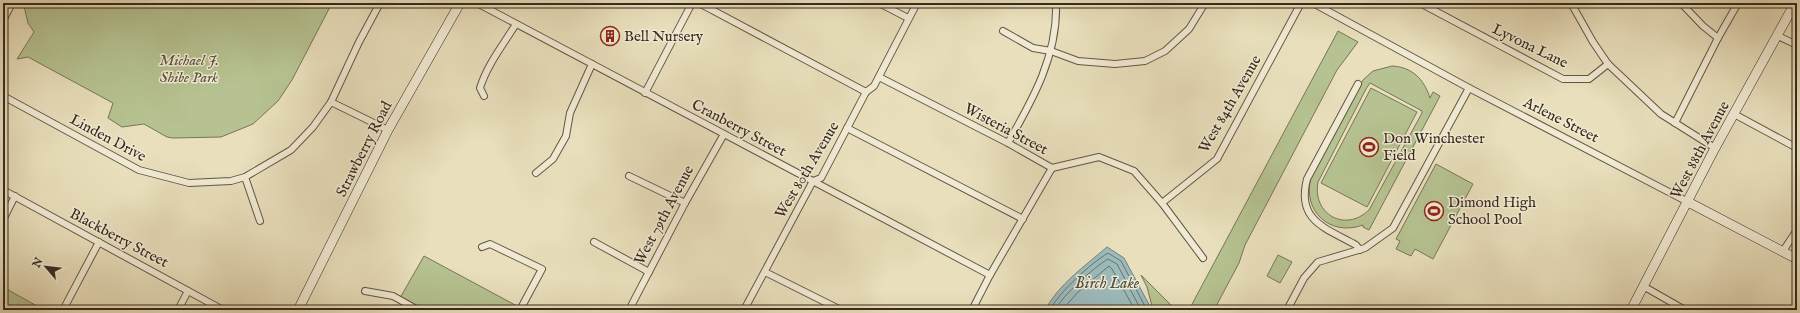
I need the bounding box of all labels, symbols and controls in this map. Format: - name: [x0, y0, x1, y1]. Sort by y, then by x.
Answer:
- street label: Lyvona Lane: [1489, 19, 1571, 73]
- building icon: Bell Nursery: [599, 25, 621, 47]
- place label: Bell Nursery: [624, 27, 704, 46]
- park label: Michael J. Shibe Park: [159, 51, 219, 87]
- street label: West 84th Avenue: [1194, 52, 1266, 156]
- street label: Arlene Street: [1519, 92, 1602, 147]
- street label: Cranberry Street: [688, 95, 790, 161]
- street label: Strawberry Road: [332, 97, 397, 200]
- street label: West 88th Avenue: [1666, 98, 1734, 202]
- street label: Wisteria Street: [961, 99, 1051, 159]
- street label: Linden Drive: [67, 110, 150, 166]
- street label: West 80th Avenue: [771, 118, 843, 222]
- place label: Don Winchester Field: [1383, 129, 1485, 165]
- sports icon: Don Winchester Field: [1358, 136, 1380, 158]
- street label: West 79th Avenue: [630, 162, 698, 268]
- place label: Dimond High School Pool: [1448, 193, 1536, 229]
- sports icon: Dimond High School Pool: [1423, 200, 1445, 222]
- street label: Blackberry Street: [66, 204, 172, 272]
- north arrow: [26, 247, 66, 287]
- text: N: [29, 255, 47, 271]
- water label: Birch Lake: [1075, 274, 1140, 294]

